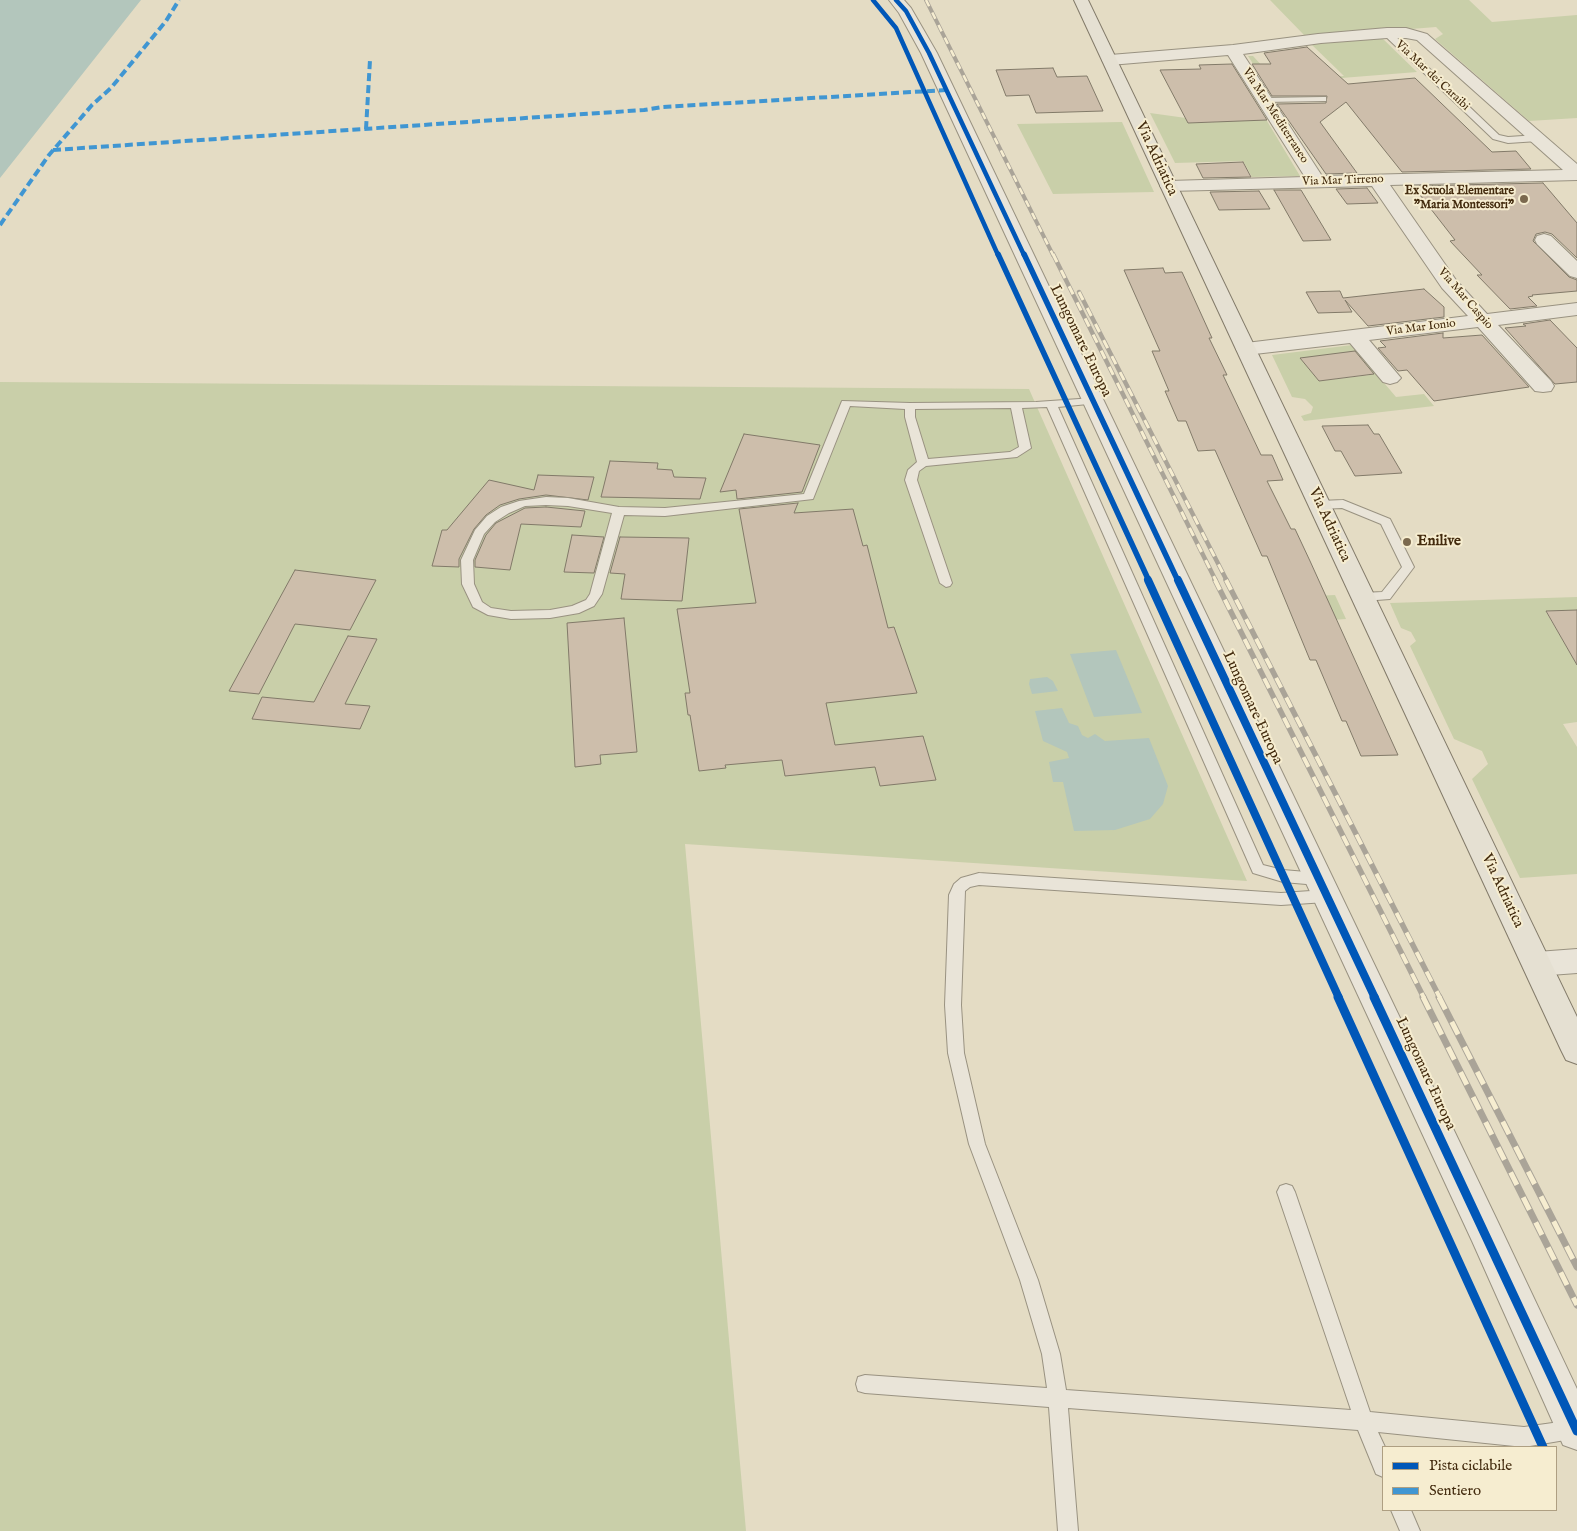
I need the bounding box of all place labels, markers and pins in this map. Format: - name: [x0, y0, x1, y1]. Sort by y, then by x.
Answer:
- place label: Ex Scuola Elementare "Maria Montessori": [1405, 185, 1514, 213]
- marker: Ex Scuola Elementare "Maria Montessori": [1518, 193, 1530, 205]
- place label: Enilive: [1417, 533, 1461, 551]
- marker: Enilive: [1401, 536, 1413, 548]

